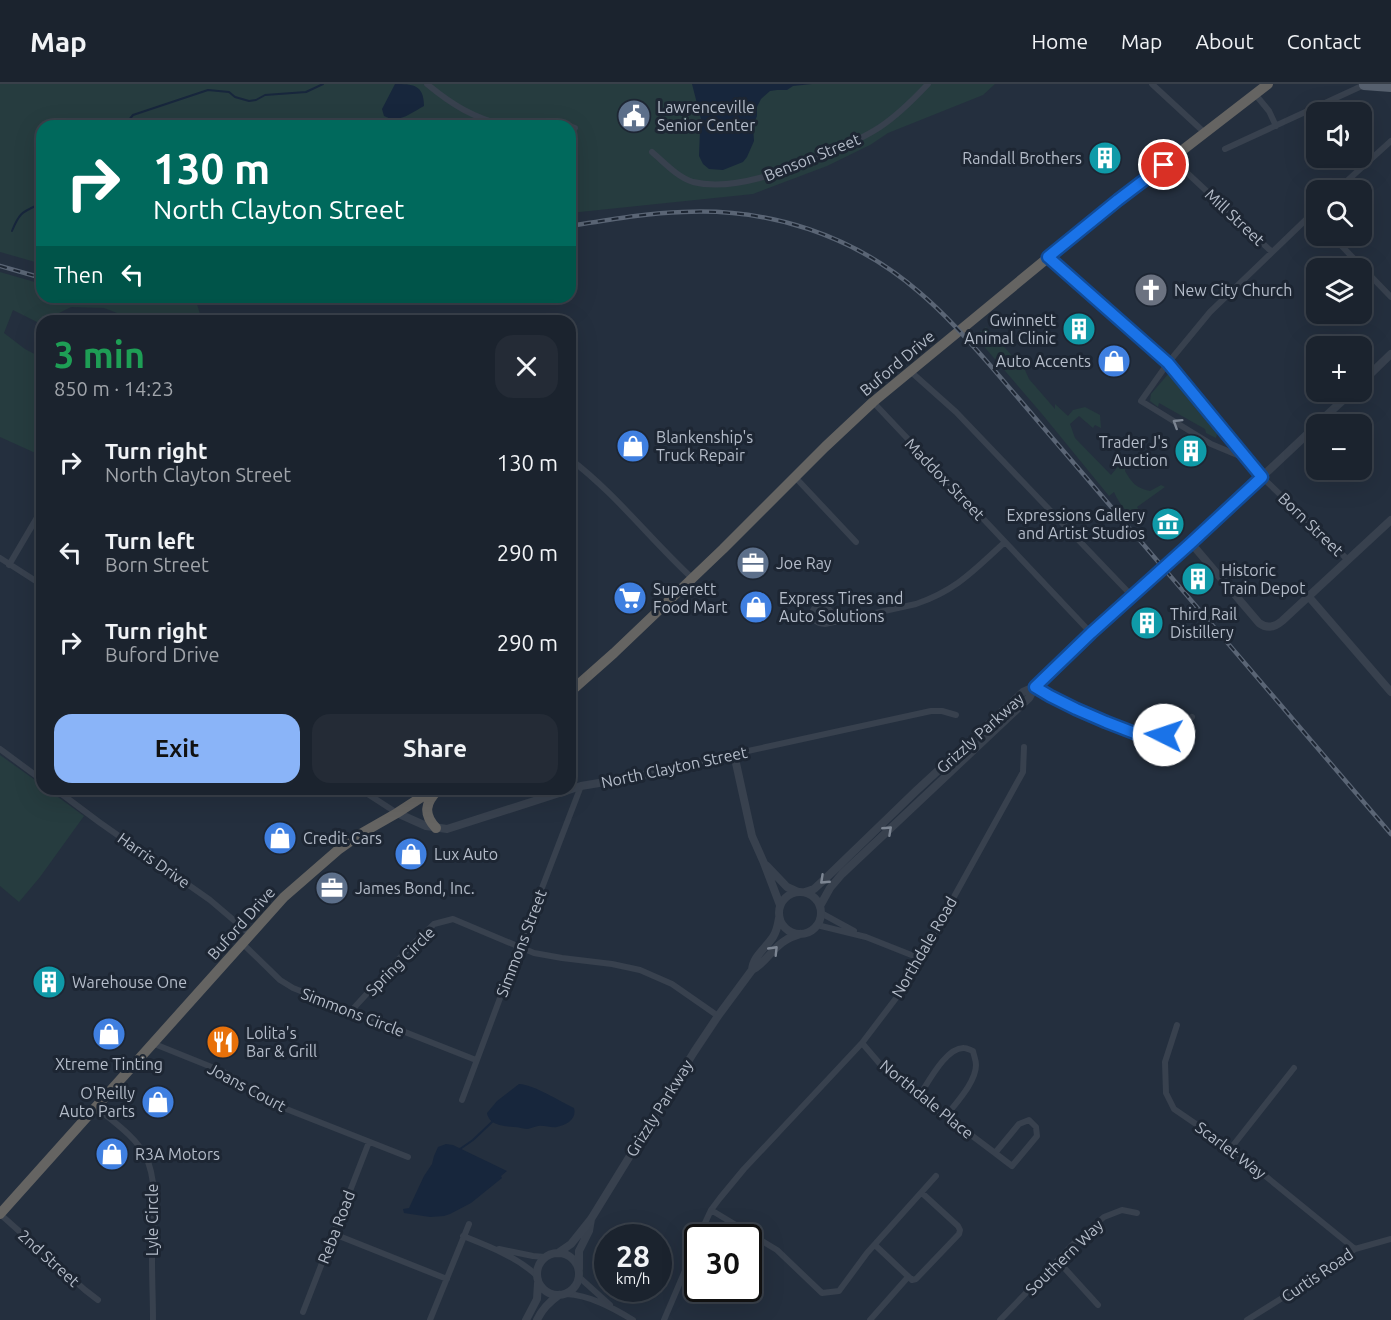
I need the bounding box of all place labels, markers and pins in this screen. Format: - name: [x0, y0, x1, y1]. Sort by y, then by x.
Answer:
- public building icon: Lawrenceville Senior Center: [616, 98, 652, 134]
- place label: Lawrenceville Senior Center: [657, 98, 755, 134]
- pin: [1138, 139, 1189, 190]
- building icon: Randall Brothers: [1087, 140, 1123, 176]
- place label: Randall Brothers: [962, 149, 1082, 167]
- church icon: New City Church: [1133, 272, 1169, 308]
- place label: New City Church: [1174, 281, 1292, 299]
- place label: Gwinnett Animal Clinic: [964, 311, 1057, 347]
- building icon: Gwinnett Animal Clinic: [1061, 311, 1097, 347]
- shop icon: Auto Accents: [1096, 343, 1132, 379]
- place label: Auto Accents: [996, 352, 1091, 370]
- shop icon: Blankenship's Truck Repair: [615, 428, 651, 464]
- place label: Blankenship's Truck Repair: [656, 428, 753, 464]
- place label: Trader J's Auction: [1099, 433, 1168, 469]
- building icon: Trader J's Auction: [1173, 433, 1209, 469]
- place label: Expressions Gallery and Artist Studios: [1006, 506, 1145, 542]
- museum icon: Expressions Gallery and Artist Studios: [1150, 506, 1186, 542]
- office icon: Joe Ray: [735, 545, 771, 581]
- place label: Joe Ray: [776, 554, 832, 572]
- building icon: Historic Train Depot: [1180, 561, 1216, 597]
- place label: Historic Train Depot: [1221, 561, 1306, 597]
- supermarket icon: Superett Food Mart: [612, 580, 648, 616]
- place label: Superett Food Mart: [653, 580, 728, 616]
- shop icon: Express Tires and Auto Solutions: [738, 589, 774, 625]
- place label: Express Tires and Auto Solutions: [779, 589, 903, 625]
- building icon: Third Rail Distillery: [1129, 605, 1165, 641]
- place label: Third Rail Distillery: [1170, 605, 1237, 641]
- shop icon: Credit Cars: [262, 820, 298, 856]
- place label: Credit Cars: [303, 829, 382, 847]
- shop icon: Lux Auto: [393, 836, 429, 872]
- place label: Lux Auto: [434, 845, 498, 863]
- office icon: James Bond, Inc.: [314, 870, 350, 906]
- place label: James Bond, Inc.: [355, 879, 475, 897]
- building icon: Warehouse One: [31, 964, 67, 1000]
- place label: Warehouse One: [72, 973, 187, 991]
- shop icon: Xtreme Tinting: [91, 1016, 127, 1052]
- restaurant icon: Lolita's Bar & Grill: [205, 1024, 241, 1060]
- place label: Lolita's Bar & Grill: [246, 1024, 317, 1060]
- place label: Xtreme Tinting: [55, 1055, 163, 1073]
- place label: O'Reilly Auto Parts: [59, 1084, 135, 1120]
- shop icon: O'Reilly Auto Parts: [140, 1084, 176, 1120]
- shop icon: R3A Motors: [94, 1136, 130, 1172]
- place label: R3A Motors: [135, 1145, 220, 1163]

